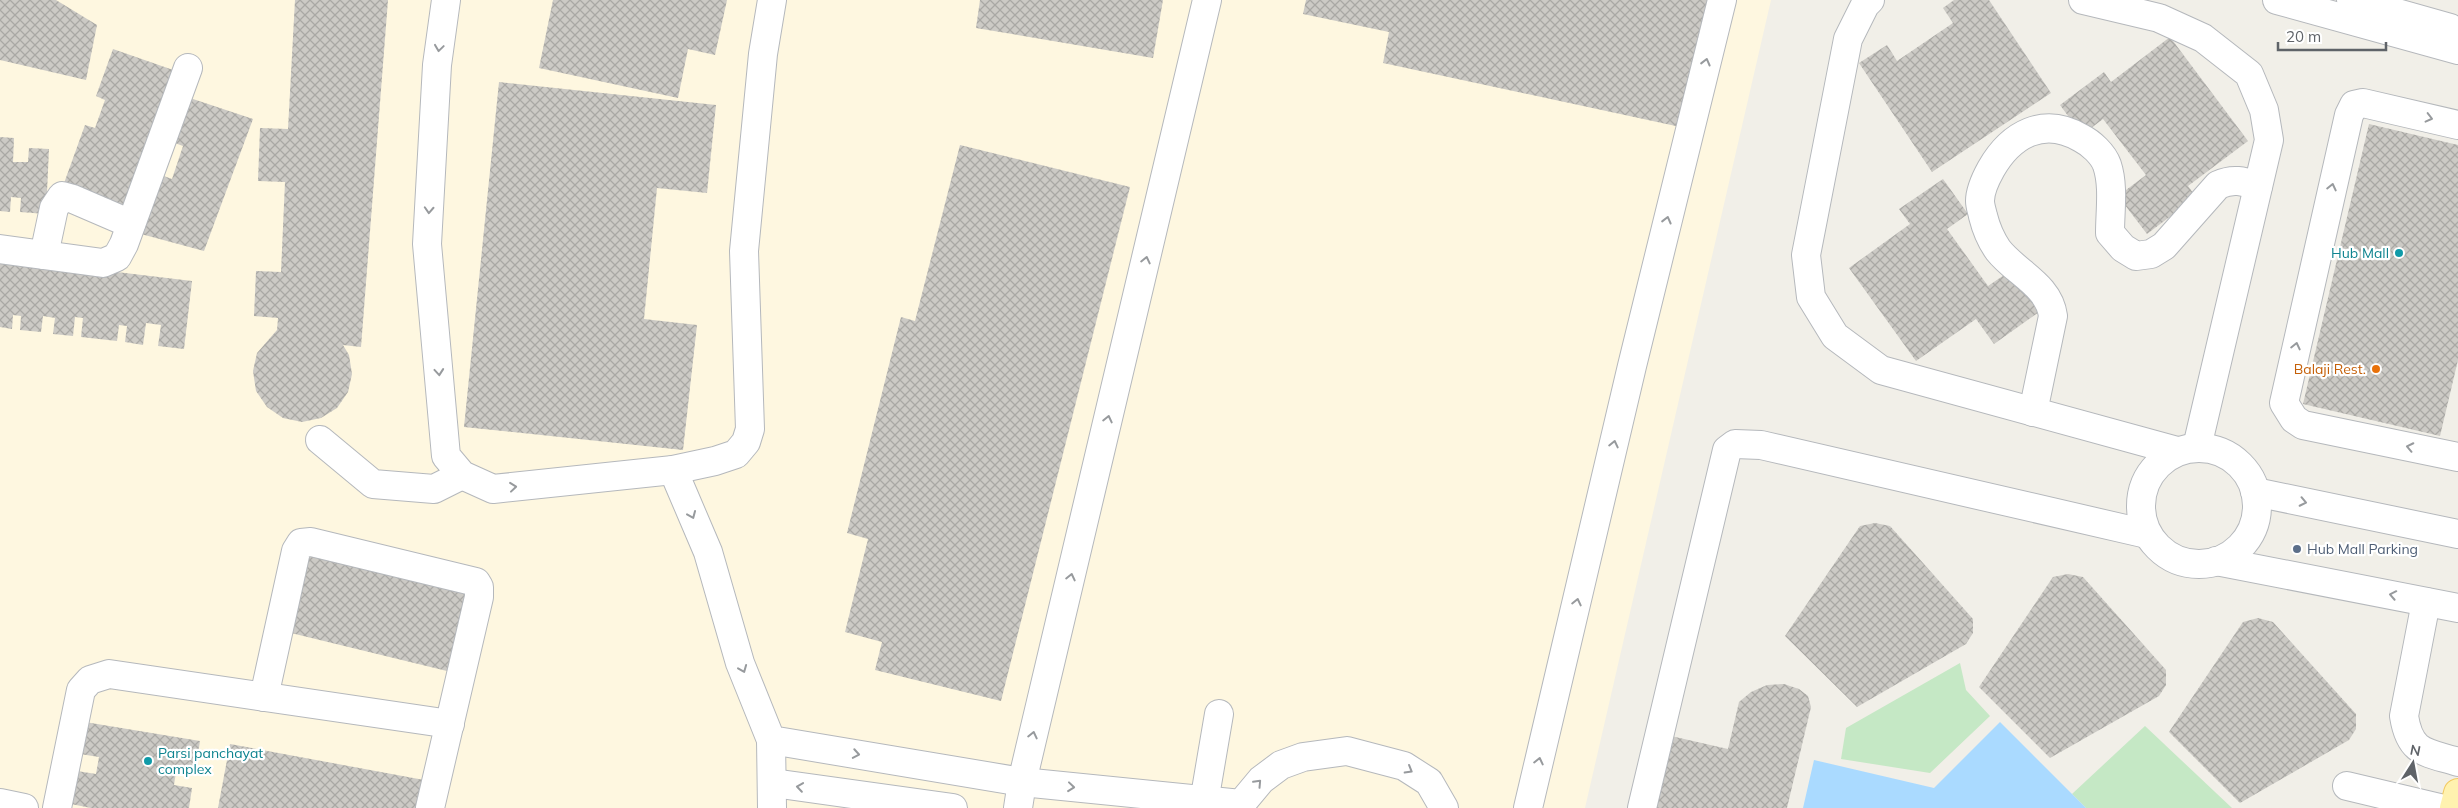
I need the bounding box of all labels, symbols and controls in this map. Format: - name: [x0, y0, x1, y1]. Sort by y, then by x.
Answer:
- scale bar: [2278, 20, 2386, 52]
- text: 20 m: [2286, 27, 2321, 46]
- one-way arrow: [434, 45, 445, 53]
- one-way arrow: [1700, 58, 1711, 67]
- one-way arrow: [2424, 112, 2433, 123]
- one-way arrow: [2326, 183, 2337, 192]
- one-way arrow: [423, 207, 434, 215]
- one-way arrow: [1662, 216, 1672, 224]
- place label: Hub Mall: [2331, 244, 2389, 262]
- marker: Hub Mall: [2393, 247, 2405, 259]
- one-way arrow: [1140, 256, 1151, 265]
- one-way arrow: [2290, 341, 2301, 350]
- place label: Balaji Rest.: [2294, 360, 2366, 378]
- marker: Balaji Rest.: [2370, 363, 2382, 375]
- one-way arrow: [433, 369, 444, 377]
- one-way arrow: [1102, 414, 1113, 423]
- one-way arrow: [1608, 440, 1619, 449]
- one-way arrow: [2406, 442, 2415, 453]
- one-way arrow: [509, 482, 517, 493]
- one-way arrow: [2299, 497, 2307, 507]
- one-way arrow: [686, 510, 697, 519]
- place label: Hub Mall Parking: [2307, 540, 2418, 558]
- marker: Hub Mall Parking: [2291, 543, 2303, 555]
- one-way arrow: [1065, 572, 1076, 581]
- one-way arrow: [2389, 591, 2397, 601]
- one-way arrow: [1571, 598, 1582, 607]
- one-way arrow: [737, 665, 747, 673]
- one-way arrow: [1027, 730, 1038, 739]
- north arrow: [2388, 738, 2438, 788]
- text: N: [2409, 740, 2422, 760]
- place label: Parsi panchayat complex: [158, 744, 263, 778]
- one-way arrow: [852, 749, 861, 759]
- marker: Parsi panchayat complex: [142, 755, 154, 767]
- one-way arrow: [1533, 756, 1544, 765]
- one-way arrow: [1404, 763, 1413, 773]
- one-way arrow: [1252, 780, 1261, 789]
- one-way arrow: [1067, 781, 1075, 792]
- one-way arrow: [796, 782, 804, 793]

